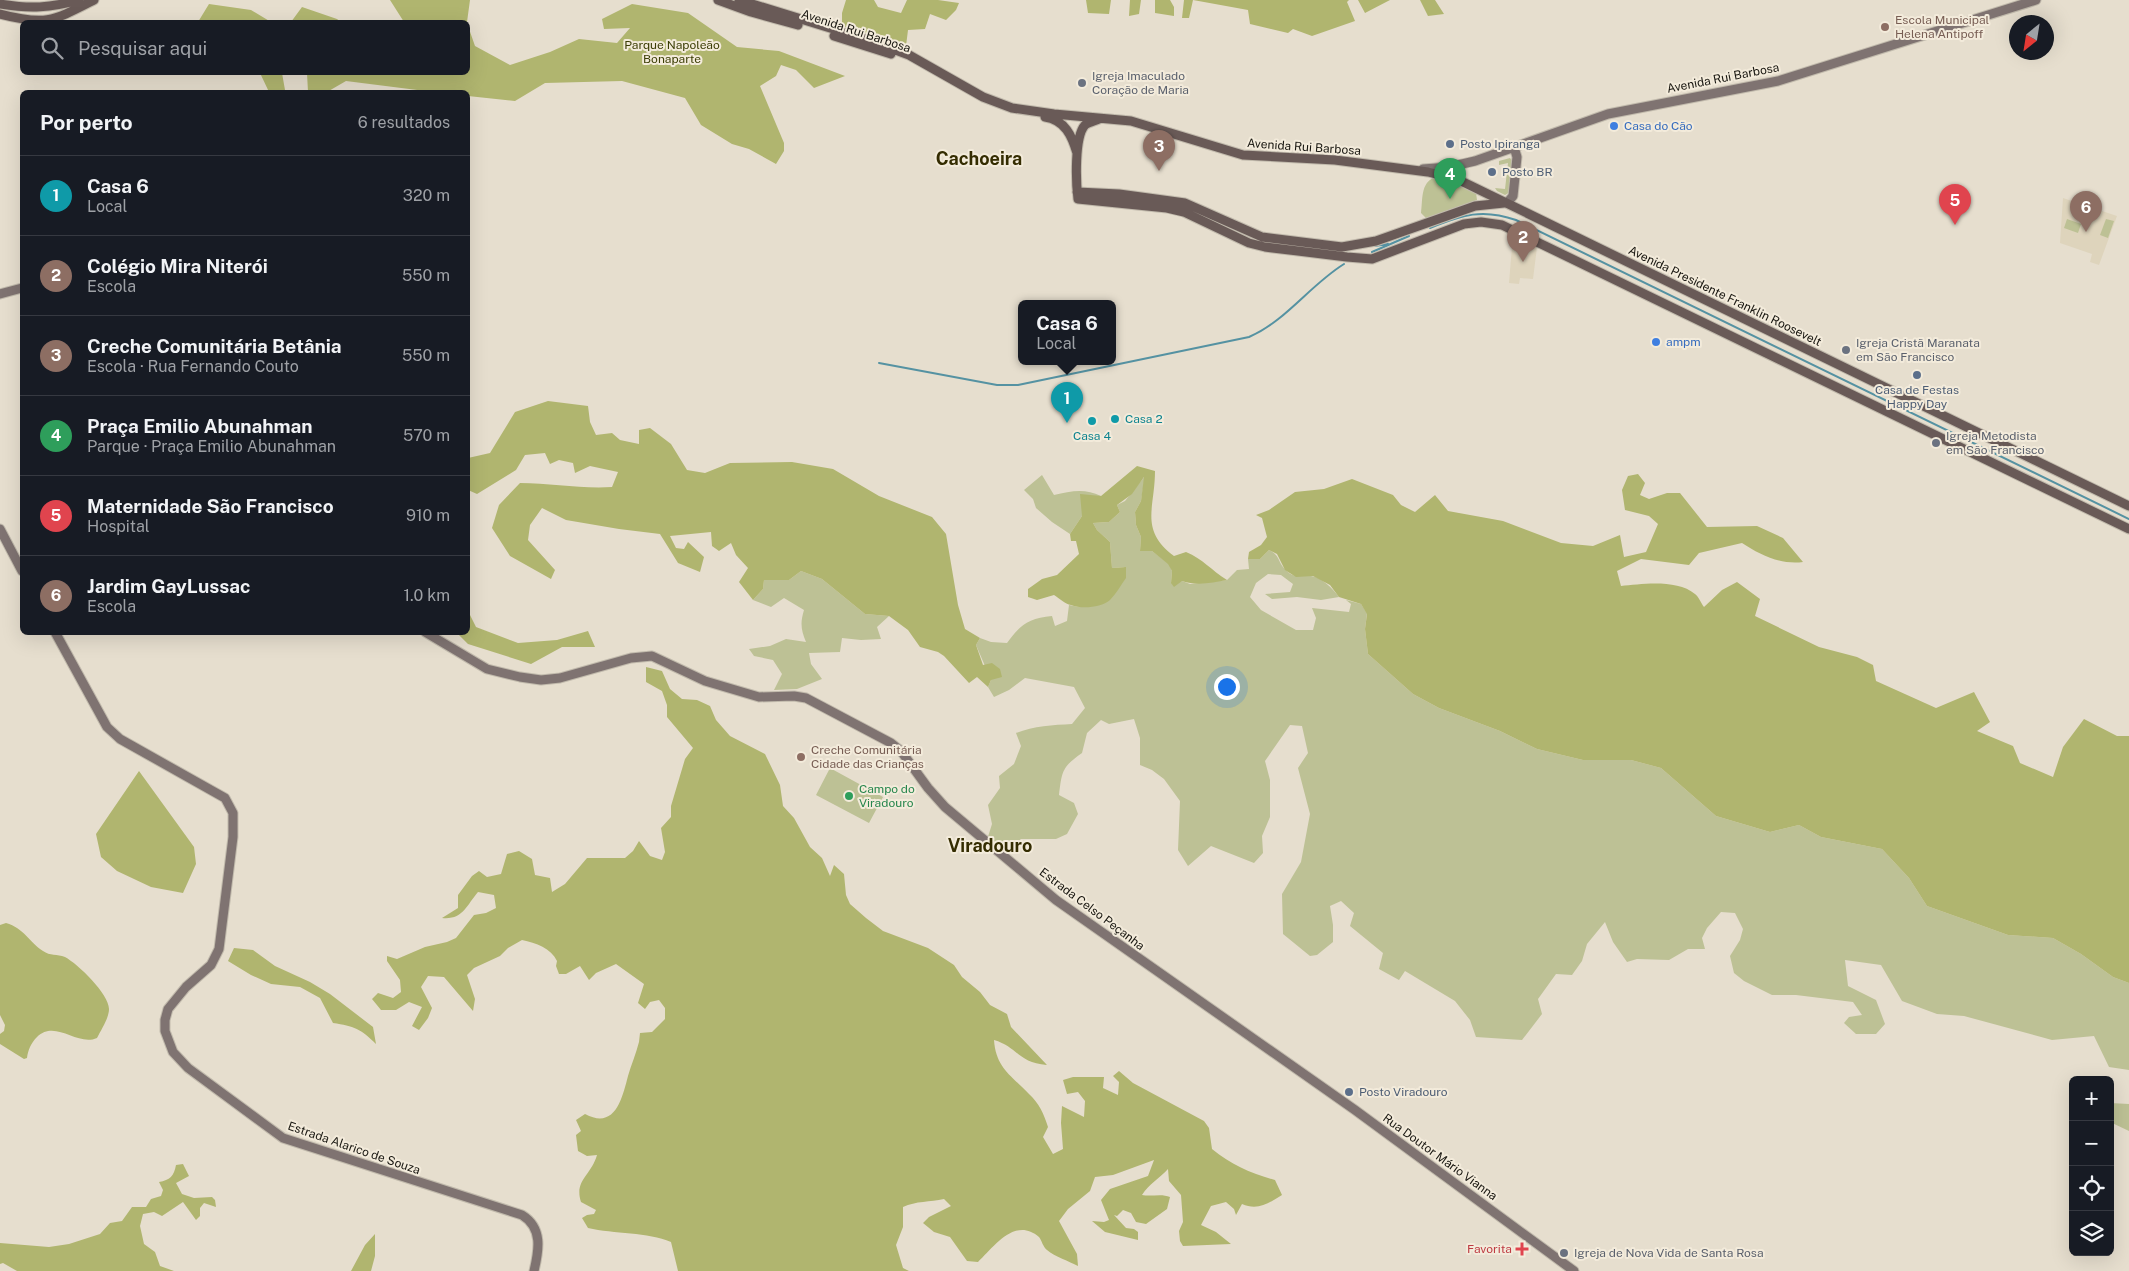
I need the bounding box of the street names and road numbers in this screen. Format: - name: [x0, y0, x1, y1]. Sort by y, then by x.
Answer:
- street label: Avenida Rui Barbosa: [800, 7, 912, 55]
- street label: Avenida Rui Barbosa: [1666, 60, 1780, 96]
- street label: Avenida Rui Barbosa: [1247, 136, 1361, 158]
- street label: Avenida Presidente Franklin Roosevelt: [1626, 243, 1824, 349]
- street label: Estrada Celso Peçanha: [1037, 865, 1147, 953]
- street label: Rua Doutor Mário Vianna: [1380, 1111, 1500, 1203]
- street label: Estrada Alarico de Souza: [286, 1119, 422, 1177]

